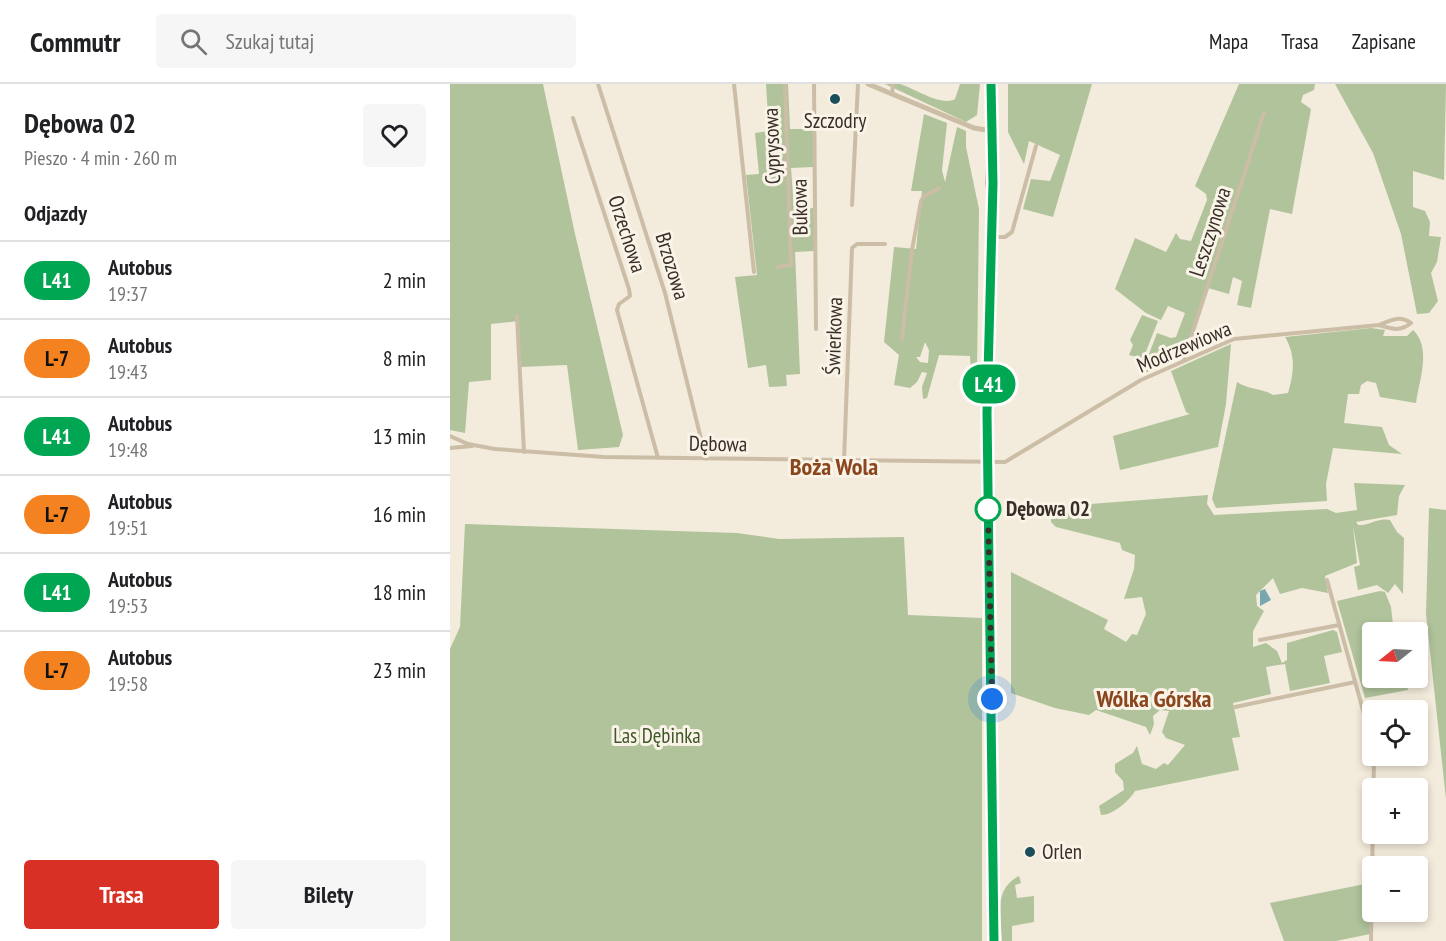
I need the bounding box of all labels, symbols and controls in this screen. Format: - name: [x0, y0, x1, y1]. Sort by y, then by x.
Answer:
- search box: [156, 14, 576, 68]
- text: Commutr: [30, 23, 120, 60]
- icon: search: [177, 25, 210, 58]
- text: Szukaj tutaj: [225, 27, 314, 55]
- text: Mapa: [1209, 28, 1248, 55]
- text: Trasa: [1281, 28, 1319, 55]
- text: Zapisane: [1352, 28, 1416, 55]
- marker: Szczodry: [828, 92, 842, 106]
- text: Dębowa 02: [24, 104, 136, 141]
- button: heart: [363, 104, 426, 167]
- street label: Cyprysowa: [757, 107, 786, 185]
- place label: Szczodry: [804, 107, 866, 134]
- text: Pieszo · 4 min · 260 m: [24, 145, 177, 171]
- street label: Bukowa: [786, 178, 813, 236]
- street label: Leszczynowa: [1182, 184, 1237, 280]
- street label: Orzechowa: [602, 192, 653, 276]
- text: Odjazdy: [24, 199, 87, 227]
- street label: Brzozowa: [650, 229, 695, 303]
- text: Autobus: [108, 253, 172, 281]
- text: 2 min: [383, 266, 426, 294]
- text: L41: [43, 267, 71, 294]
- text: 19:37: [108, 281, 148, 307]
- street label: Świerkowa: [819, 297, 848, 375]
- street label: Modrzewiowa: [1133, 315, 1235, 378]
- text: Autobus: [108, 331, 172, 359]
- text: 8 min: [383, 344, 426, 372]
- text: L-7: [45, 345, 69, 372]
- text: 19:43: [108, 359, 148, 385]
- line badge: L41: [954, 364, 1024, 404]
- text: L41: [975, 371, 1003, 398]
- text: Autobus: [108, 409, 172, 437]
- text: 13 min: [373, 422, 426, 450]
- text: L41: [43, 423, 71, 450]
- street label: Dębowa: [689, 429, 747, 458]
- text: 19:48: [108, 437, 148, 463]
- district label: Boża Wola: [790, 451, 878, 482]
- text: Autobus: [108, 487, 172, 515]
- place label: Dębowa 02: [1006, 495, 1090, 522]
- marker: Dębowa 02: [975, 496, 1001, 522]
- text: 16 min: [373, 500, 426, 528]
- text: L-7: [45, 501, 69, 528]
- text: 19:51: [108, 515, 148, 541]
- text: Autobus: [108, 565, 172, 593]
- text: 18 min: [373, 578, 426, 606]
- text: L41: [43, 579, 71, 606]
- text: 19:53: [108, 593, 148, 619]
- north arrow: [1362, 622, 1428, 688]
- map controls: [1362, 622, 1428, 922]
- text: Autobus: [108, 643, 172, 671]
- text: 23 min: [373, 656, 426, 684]
- text: L-7: [45, 657, 69, 684]
- text: 19:58: [108, 671, 148, 697]
- district label: Wólka Górska: [1095, 683, 1212, 714]
- your location: [977, 684, 1007, 714]
- button: locate: [1362, 700, 1428, 766]
- park label: Las Dębinka: [613, 722, 701, 749]
- button: +: [1362, 778, 1428, 844]
- place label: Orlen: [1042, 838, 1082, 865]
- marker: Orlen: [1023, 845, 1037, 859]
- button: −: [1362, 856, 1428, 922]
- button: Trasa: [24, 860, 219, 929]
- button: Bilety: [231, 860, 426, 929]

